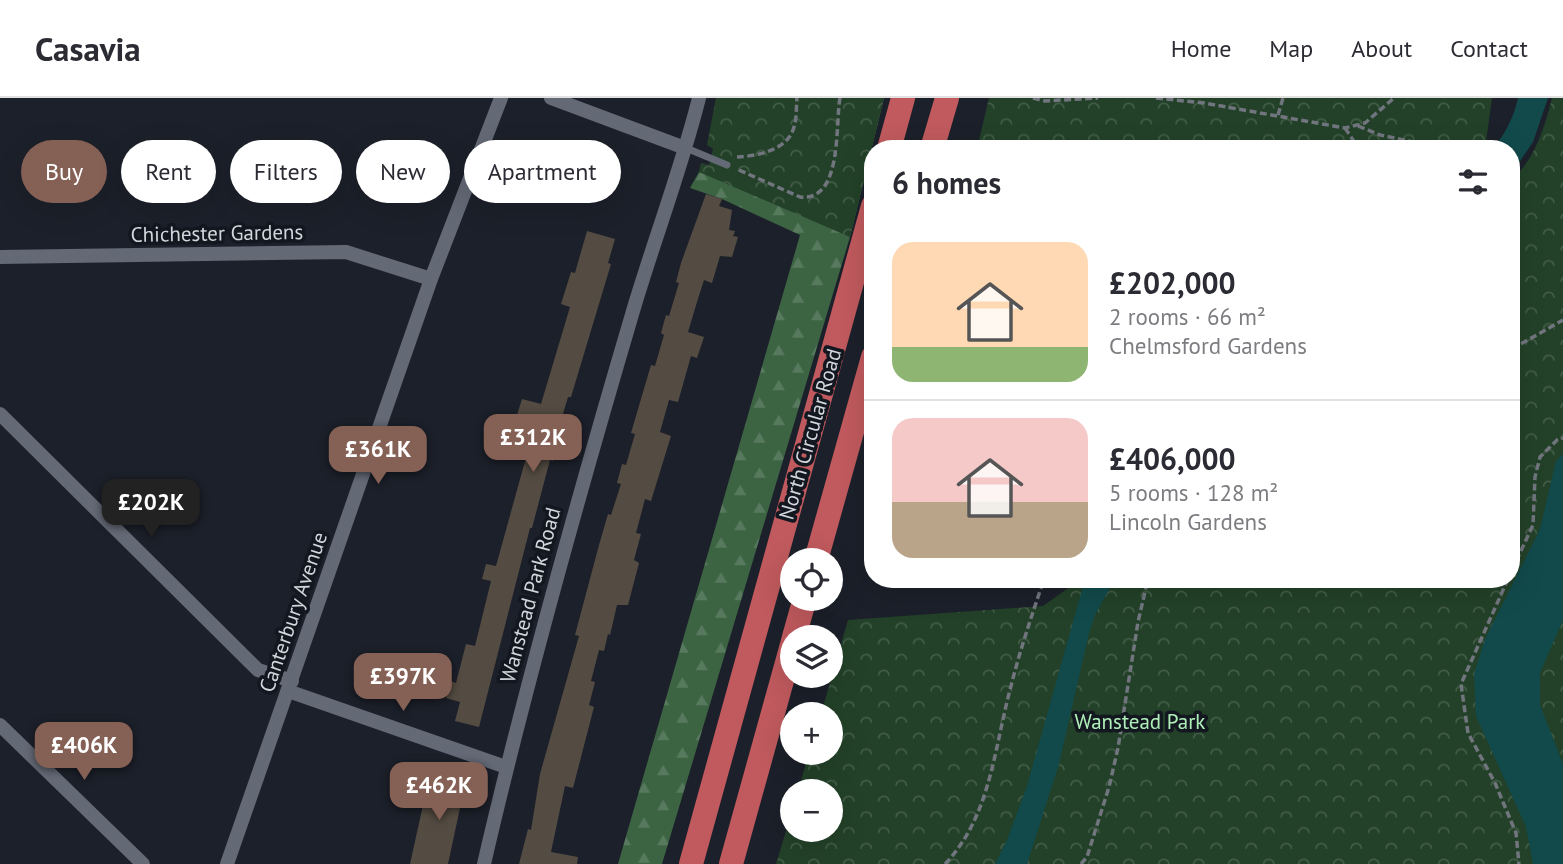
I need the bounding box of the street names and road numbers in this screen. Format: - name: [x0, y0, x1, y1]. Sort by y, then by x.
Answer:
- street label: Chichester Gardens: [130, 218, 304, 248]
- street label: North Circular Road: [773, 345, 847, 523]
- street label: Wanstead Park Road: [494, 504, 566, 686]
- street label: Canterbury Avenue: [253, 528, 333, 696]

